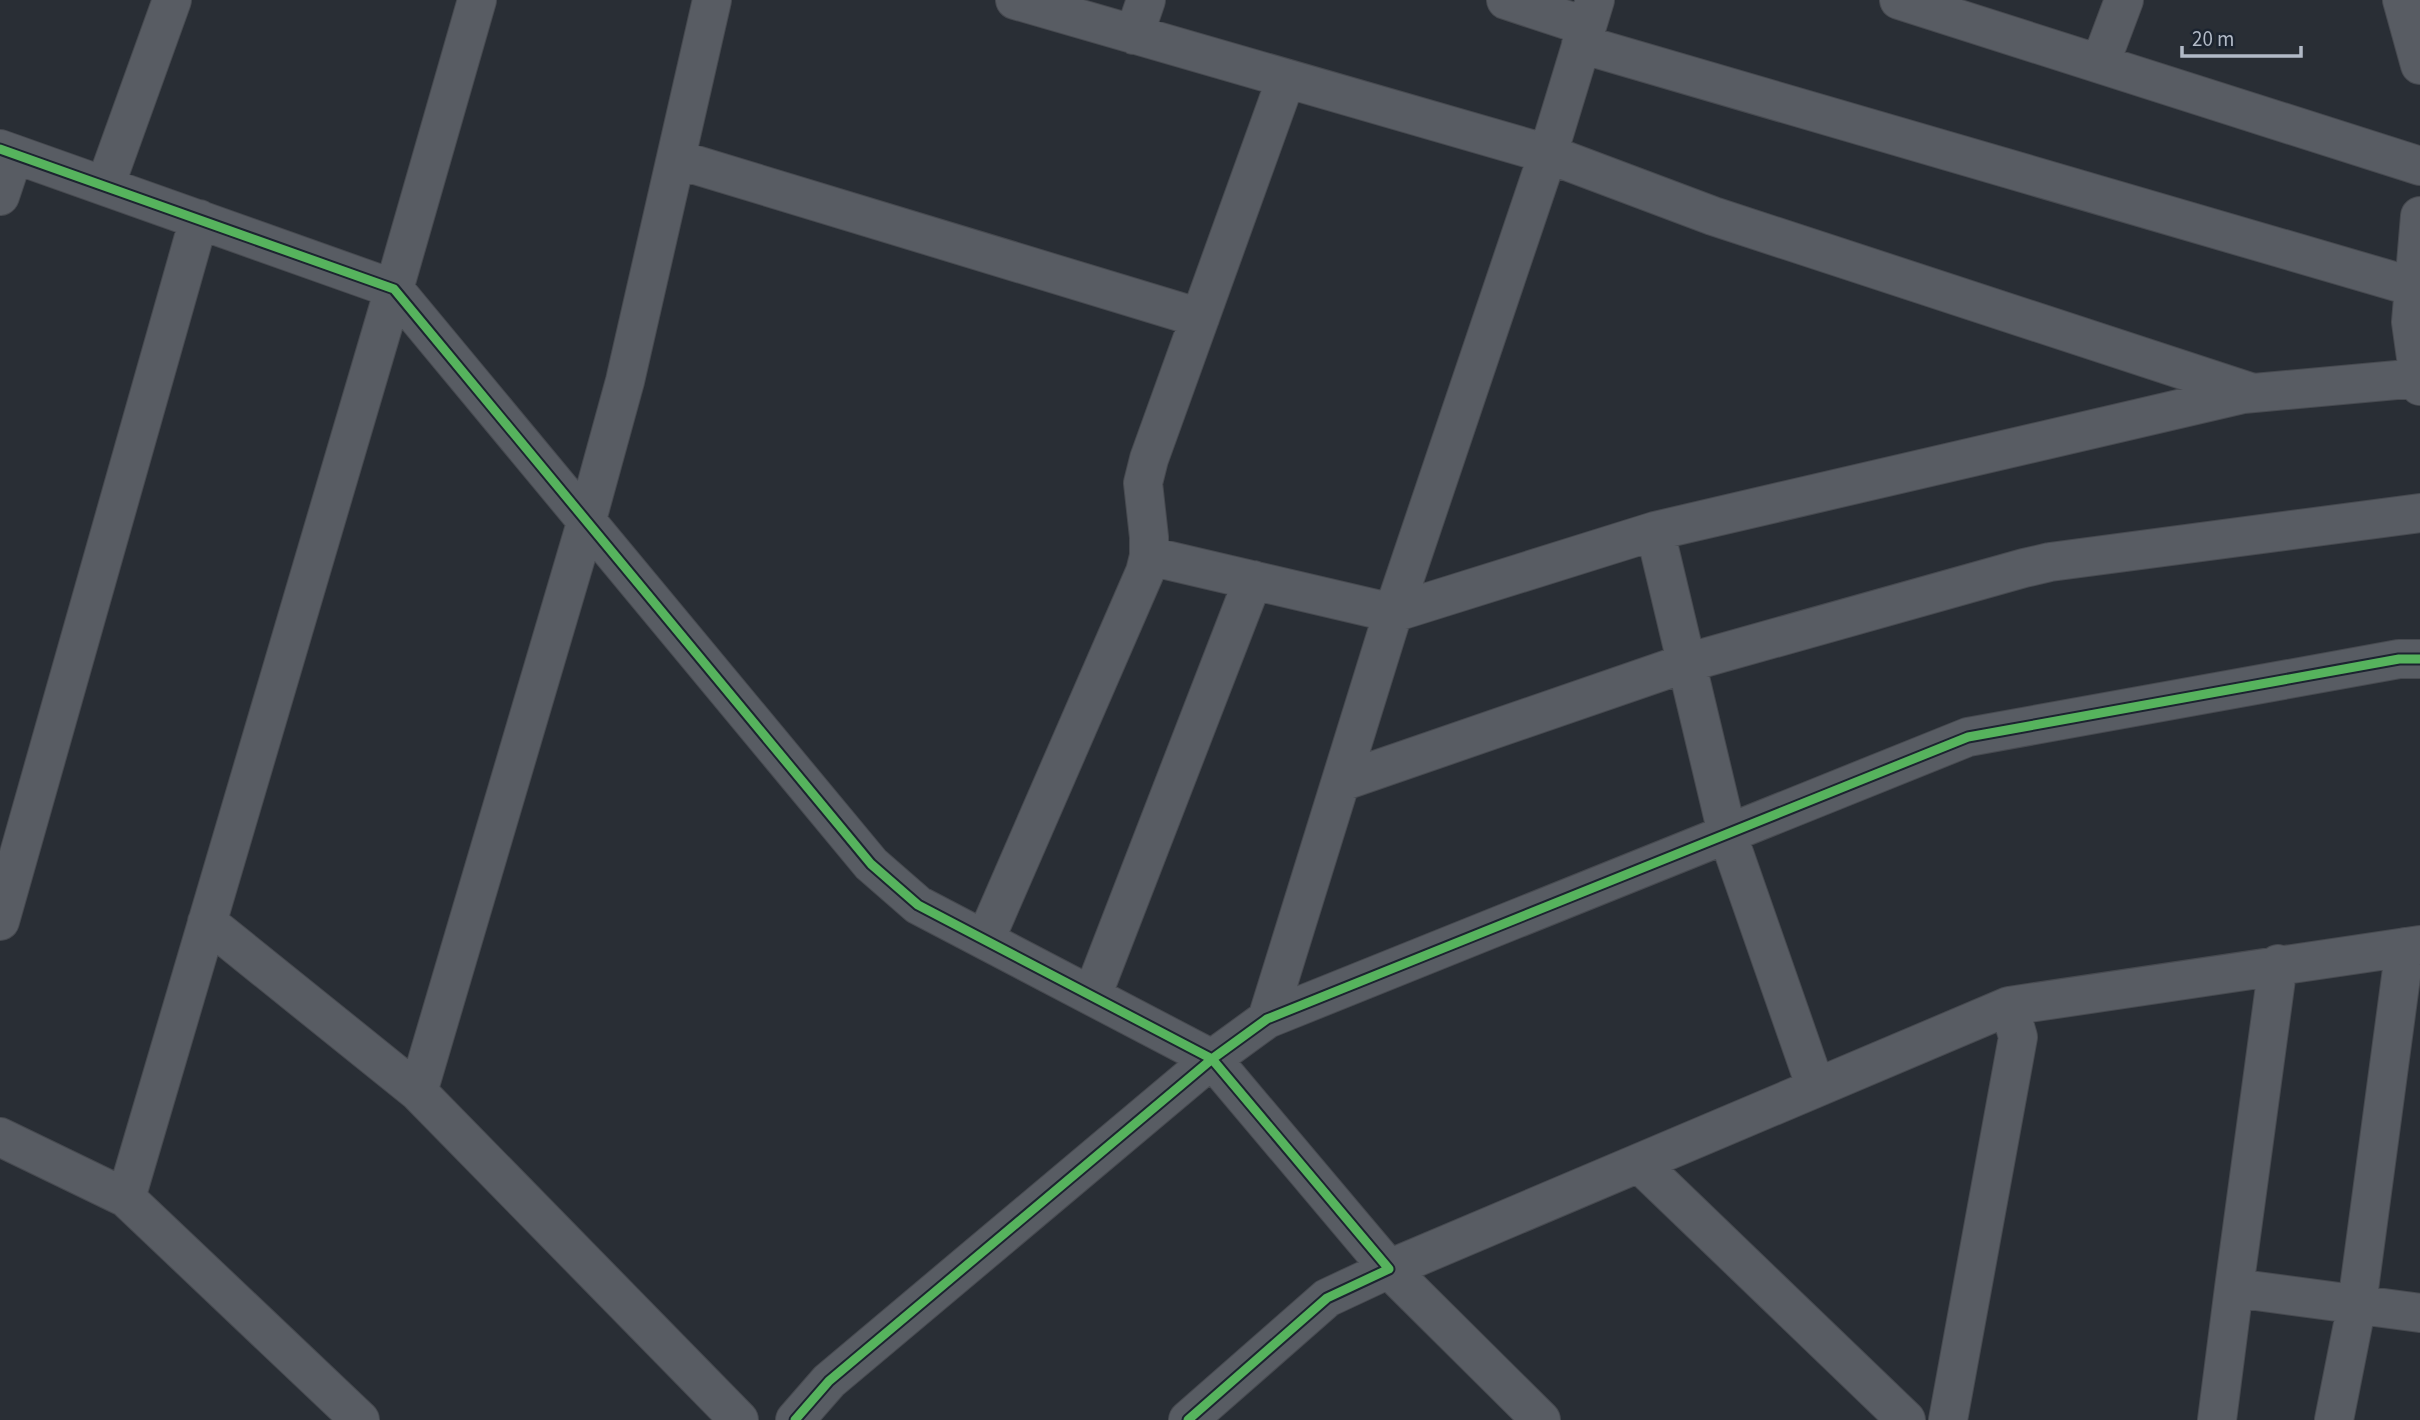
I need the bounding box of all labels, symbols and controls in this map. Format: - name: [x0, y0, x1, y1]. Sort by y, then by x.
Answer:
- scale bar: [2182, 14, 2301, 58]
- text: 20 m: [2192, 24, 2234, 54]

